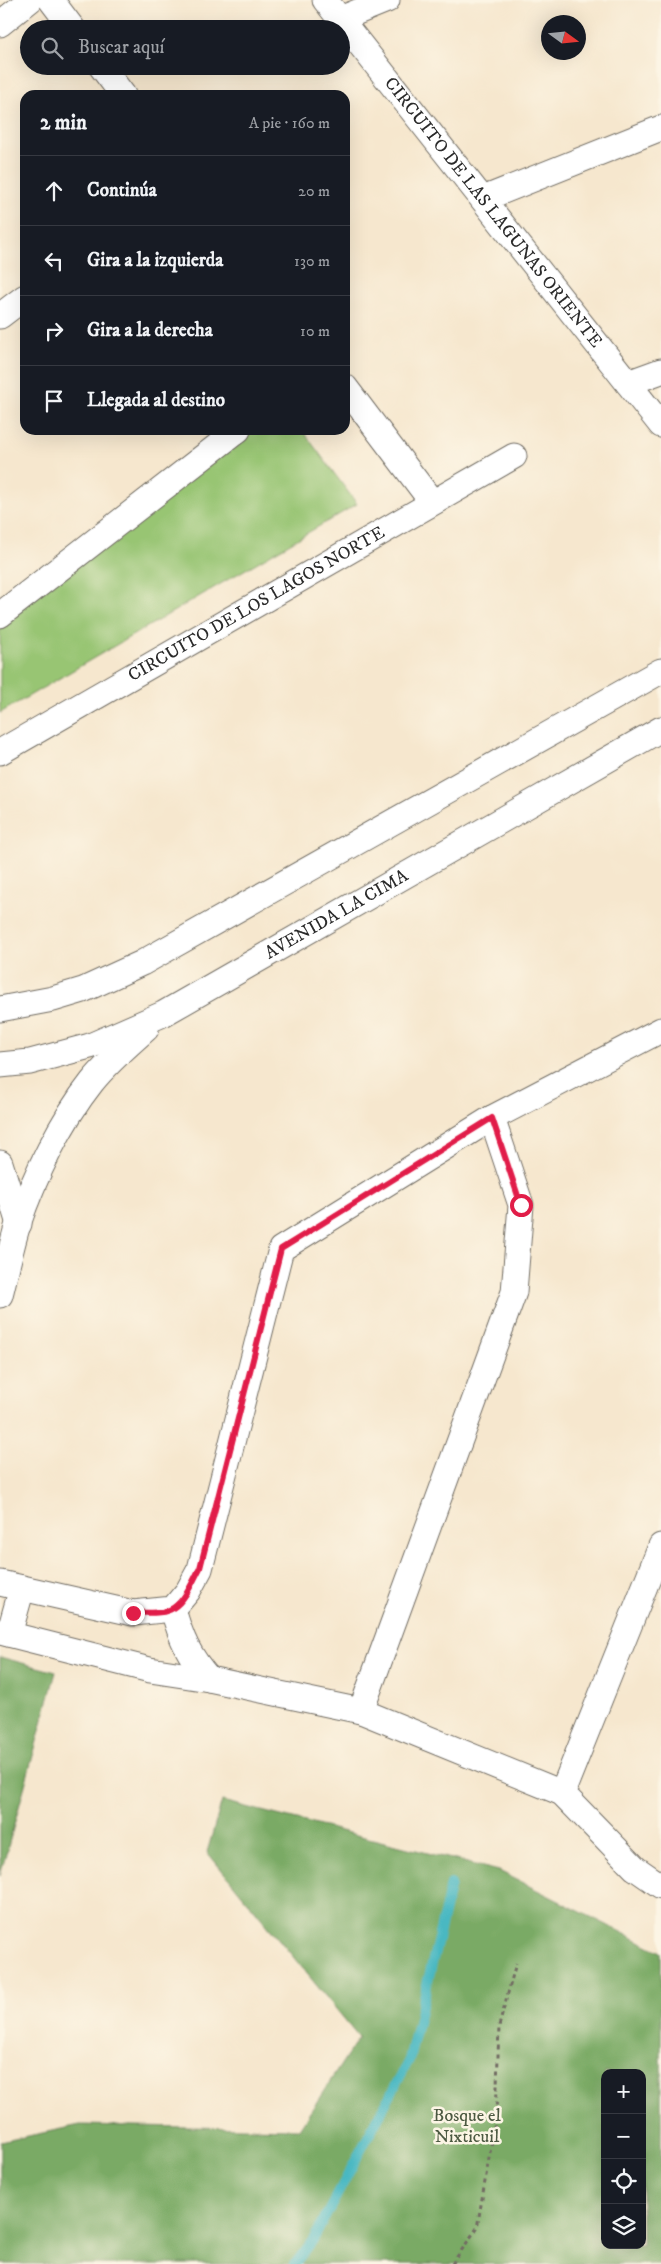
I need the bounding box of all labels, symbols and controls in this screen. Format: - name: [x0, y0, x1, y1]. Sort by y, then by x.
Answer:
- north arrow: [541, 15, 586, 60]
- search box: [20, 20, 350, 75]
- icon: search: [38, 34, 66, 62]
- text: Buscar aquí: [78, 36, 164, 59]
- street label: CIRCUITO DE LAS LAGUNAS ORIENTE: [379, 73, 607, 353]
- text: 2 min: [40, 110, 87, 136]
- text: A pie · 160 m: [249, 113, 330, 133]
- icon: ahead: [40, 177, 68, 205]
- text: Continúa: [87, 179, 157, 202]
- text: 20 m: [298, 181, 330, 201]
- icon: left: [40, 247, 68, 275]
- text: Gira a la izquierda: [87, 249, 223, 272]
- text: 130 m: [294, 251, 330, 271]
- icon: right: [40, 317, 68, 345]
- text: Gira a la derecha: [87, 319, 213, 342]
- text: 10 m: [300, 321, 330, 341]
- icon: arrive: [40, 387, 68, 415]
- text: Llegada al destino: [87, 389, 225, 412]
- street label: CIRCUITO DE LOS LAGOS NORTE: [124, 522, 389, 687]
- street label: AVENIDA LA CIMA: [261, 865, 413, 964]
- route start: [510, 1194, 533, 1217]
- route end: [122, 1602, 145, 1625]
- map controls: [601, 2069, 646, 2249]
- button: +: [601, 2069, 646, 2114]
- park label: Bosque el Nixticuil: [433, 2105, 502, 2148]
- button: −: [601, 2114, 646, 2159]
- button: locate: [601, 2159, 646, 2204]
- button: layers: [601, 2204, 646, 2249]

